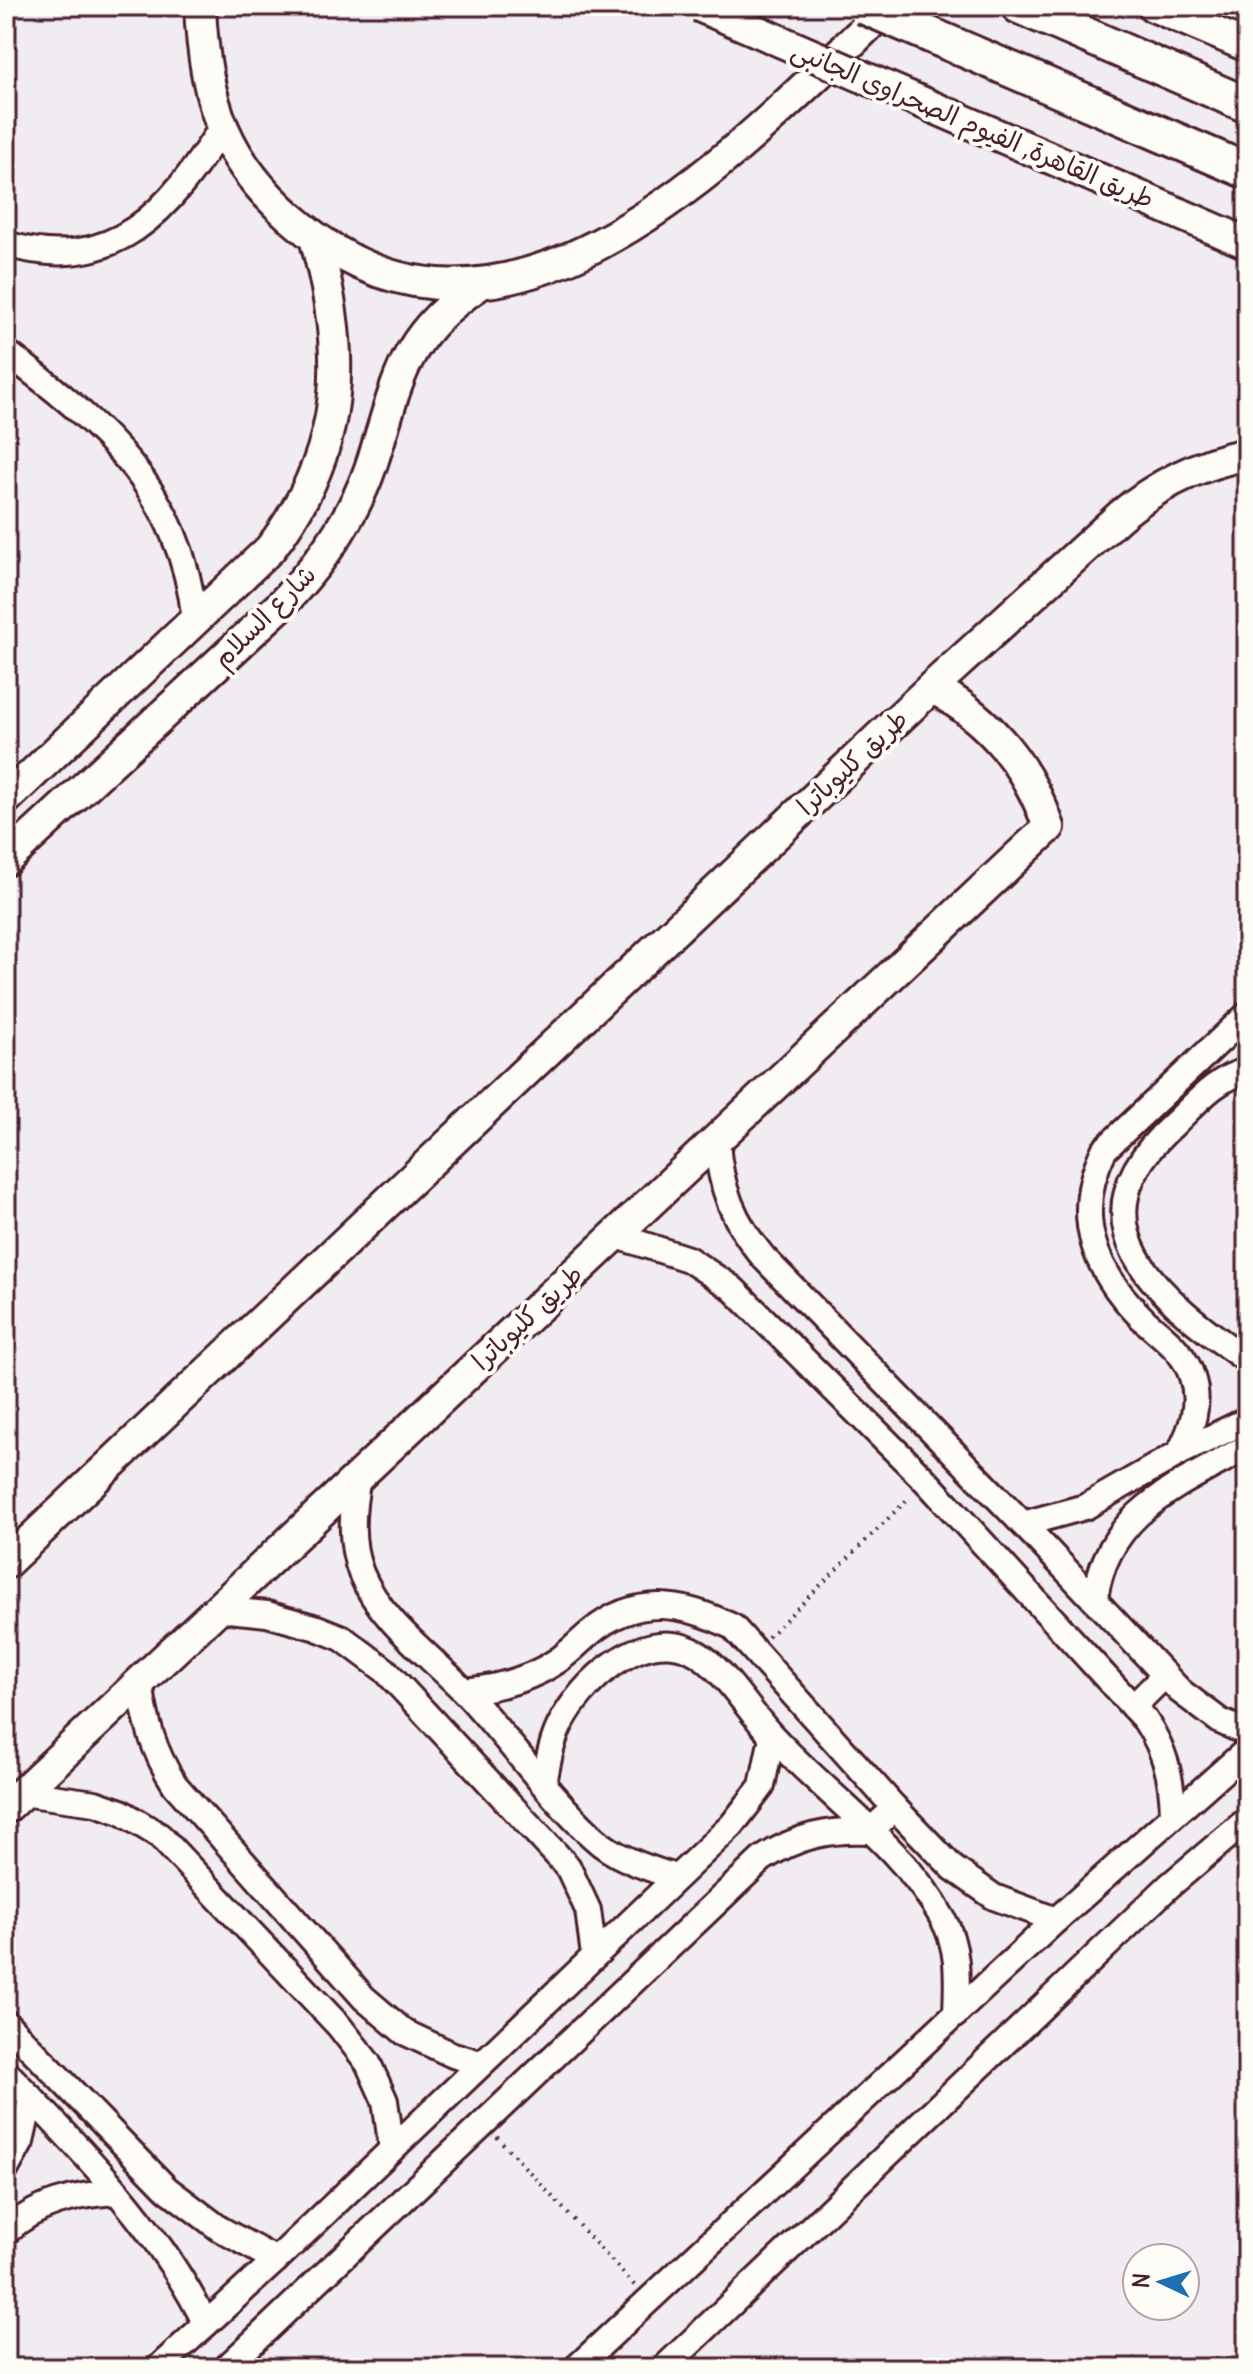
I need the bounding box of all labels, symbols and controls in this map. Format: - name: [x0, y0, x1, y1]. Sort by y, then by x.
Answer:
- street label: طريق القاهرة, الفيوم الصحراوى الجانبى: [785, 32, 1159, 219]
- street label: شارع السلام: [206, 558, 325, 677]
- street label: طريق كليوباترا: [790, 702, 914, 822]
- street label: طريق كليوباترا: [465, 1257, 589, 1377]
- north arrow: [1121, 2242, 1201, 2322]
- text: N: [1127, 2272, 1156, 2289]

